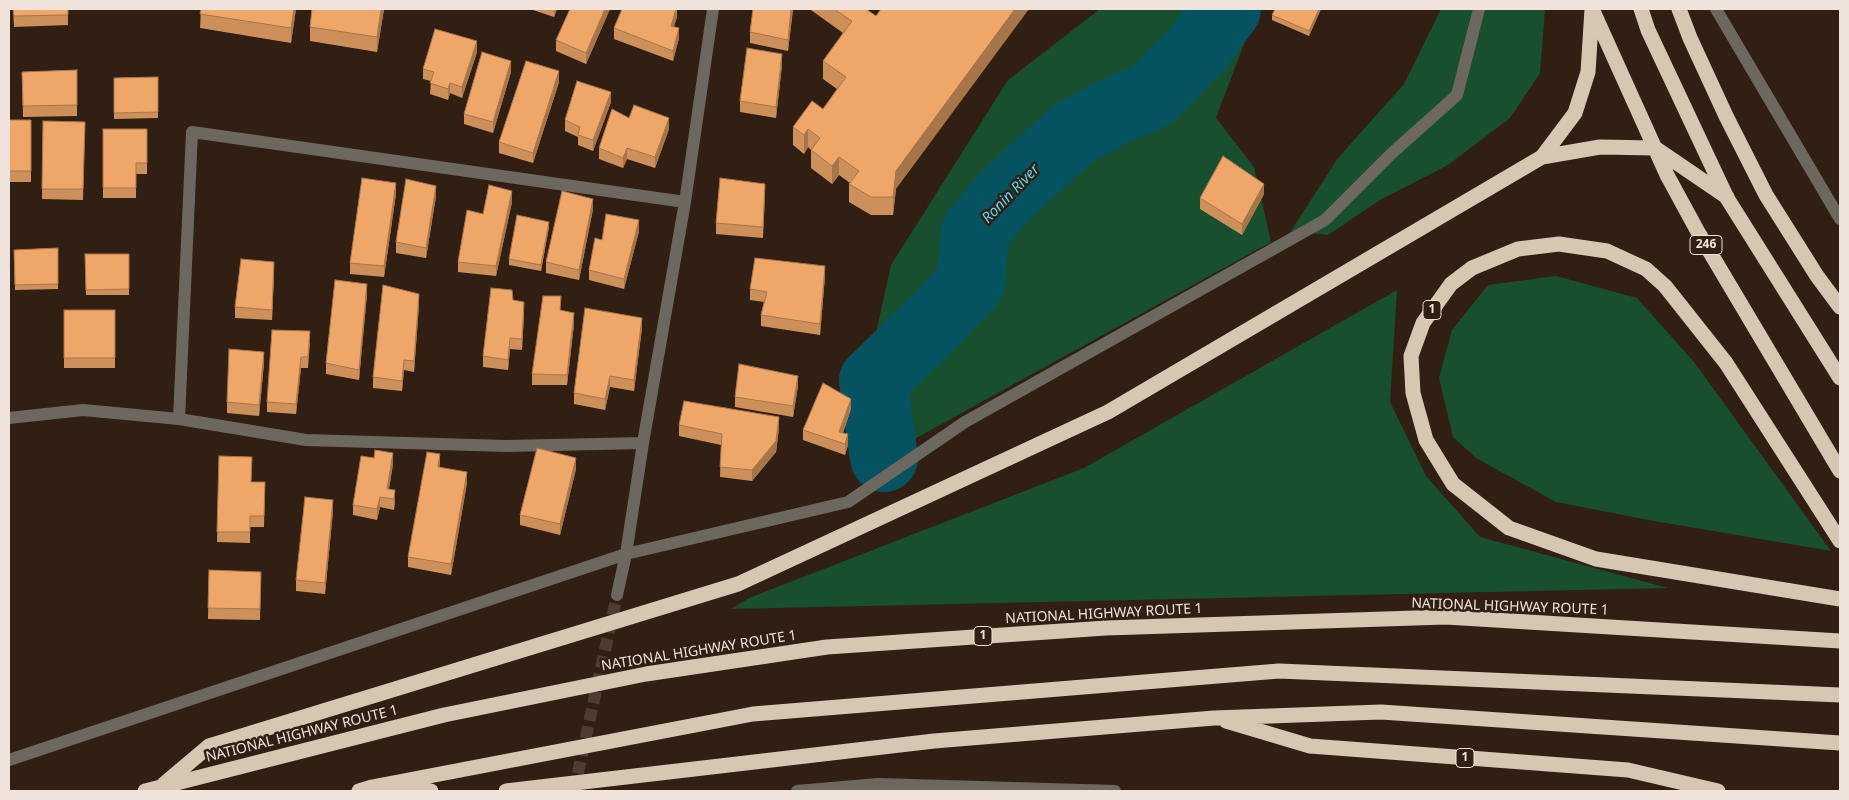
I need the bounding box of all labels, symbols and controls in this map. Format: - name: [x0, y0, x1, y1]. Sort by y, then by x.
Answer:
- water label: Ronin River: [978, 161, 1044, 227]
- road number: 246: [1690, 236, 1722, 254]
- road number: 1: [1423, 300, 1441, 320]
- street label: NATIONAL HIGHWAY ROUTE 1: [1411, 595, 1609, 619]
- street label: NATIONAL HIGHWAY ROUTE 1: [1005, 600, 1203, 628]
- road number: 1: [974, 626, 992, 646]
- street label: NATIONAL HIGHWAY ROUTE 1: [600, 627, 798, 675]
- street label: NATIONAL HIGHWAY ROUTE 1: [204, 702, 400, 766]
- road number: 1: [1456, 748, 1474, 768]

